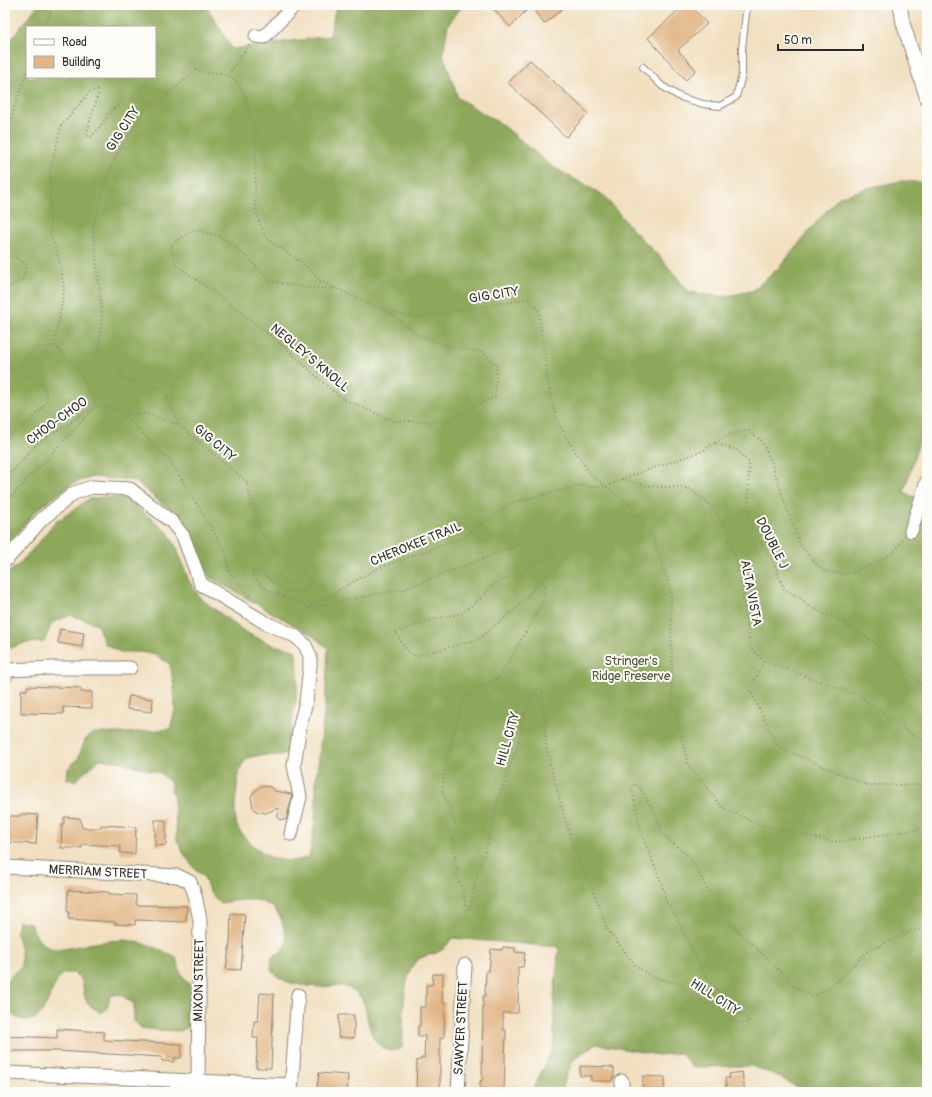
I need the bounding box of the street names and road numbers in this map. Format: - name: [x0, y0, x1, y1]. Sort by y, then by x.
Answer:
- street label: GIG CITY: [103, 103, 144, 154]
- street label: GIG CITY: [468, 283, 520, 307]
- street label: NEGLEY'S KNOLL: [267, 320, 353, 396]
- street label: CHOO-CHOO: [24, 394, 90, 448]
- street label: GIG CITY: [191, 421, 240, 466]
- street label: DOUBLE J: [752, 515, 792, 571]
- street label: CHEROKEE TRAIL: [368, 518, 464, 570]
- street label: ALTA VISTA: [737, 559, 765, 628]
- street label: HILL CITY: [493, 710, 524, 768]
- street label: MERRIAM STREET: [48, 861, 148, 883]
- street label: MIXON STREET: [190, 938, 208, 1022]
- street label: HILL CITY: [687, 975, 743, 1019]
- street label: SAWYER STREET: [451, 981, 471, 1075]

